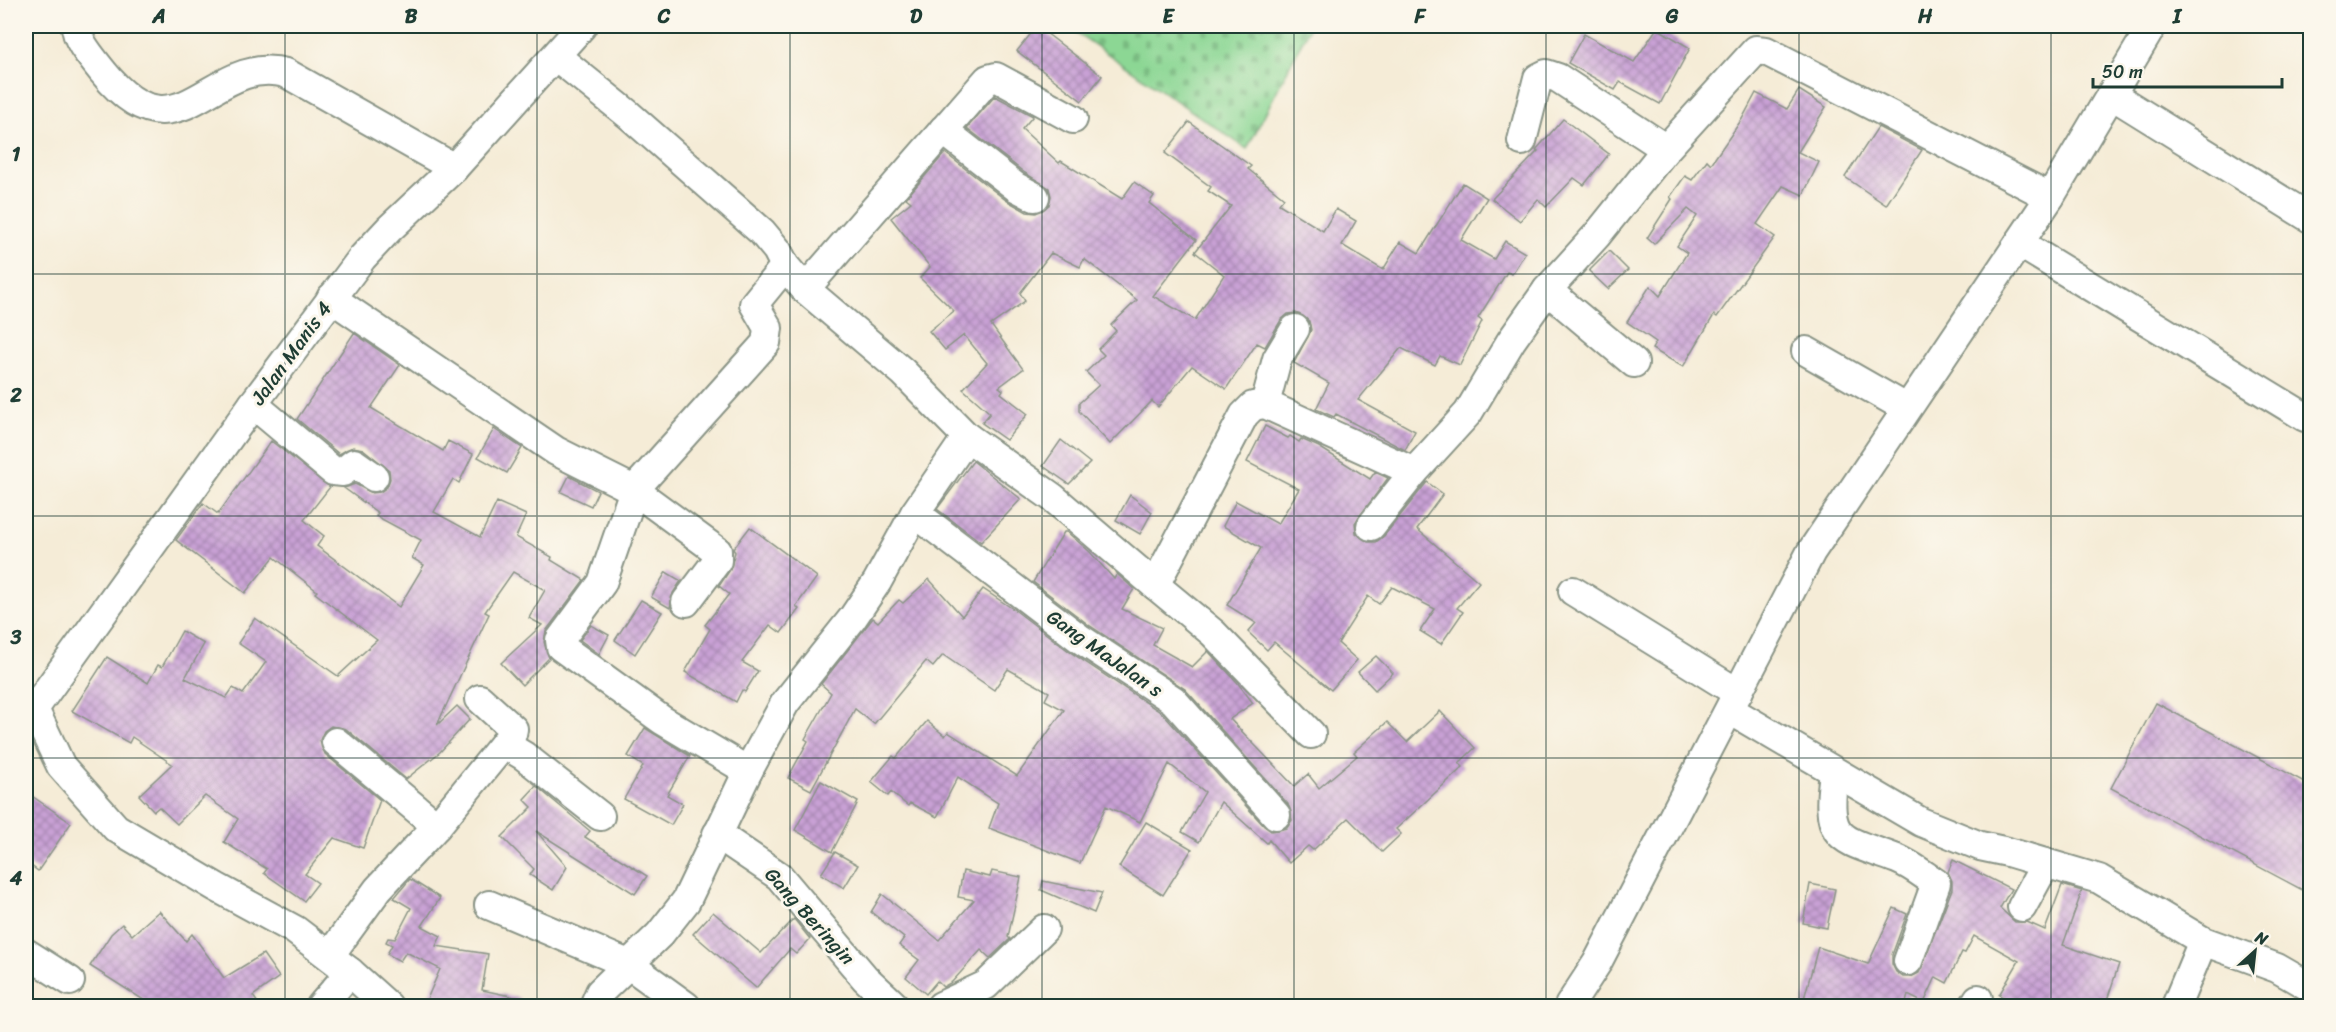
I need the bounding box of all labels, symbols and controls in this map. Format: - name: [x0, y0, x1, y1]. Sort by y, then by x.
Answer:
- text: A: [151, 0, 166, 34]
- text: B: [405, 0, 418, 34]
- text: C: [657, 0, 671, 34]
- text: D: [910, 0, 923, 34]
- text: E: [1162, 0, 1175, 34]
- text: F: [1414, 0, 1427, 34]
- text: G: [1665, 0, 1679, 34]
- text: H: [1917, 0, 1933, 34]
- text: I: [2172, 0, 2183, 34]
- scale bar: [2093, 51, 2282, 89]
- text: 50 m: [2102, 56, 2143, 88]
- text: 1: [12, 137, 21, 172]
- street label: Jalan Manis 4: [241, 294, 341, 414]
- text: 2: [9, 378, 22, 413]
- street label: Gang MaJalan s: [1039, 600, 1171, 707]
- text: 3: [10, 620, 22, 655]
- street label: Gang Beringin: [756, 859, 864, 974]
- text: 4: [9, 861, 23, 896]
- north arrow: [2225, 921, 2285, 981]
- text: N: [2249, 922, 2274, 954]

